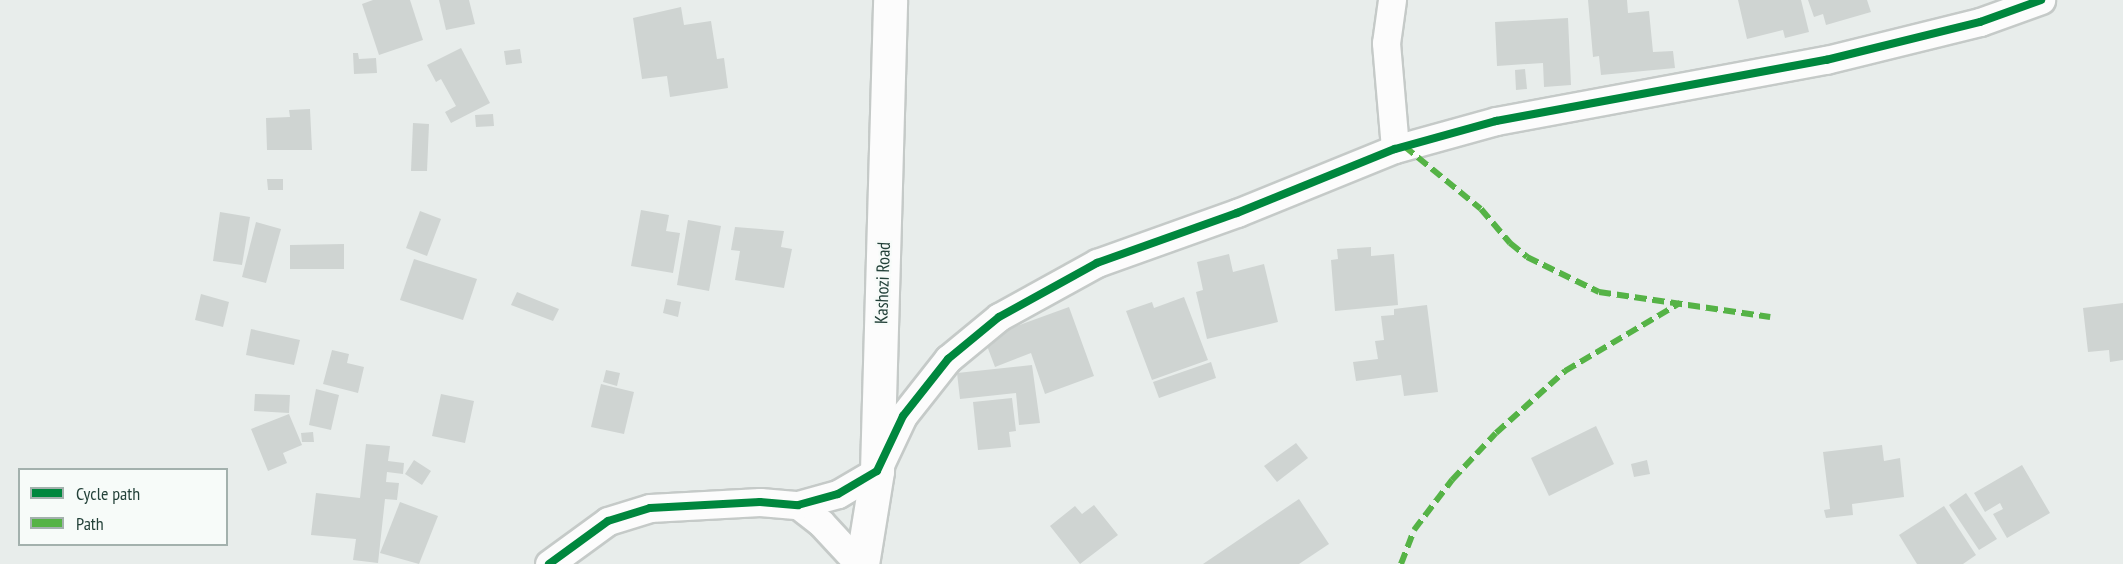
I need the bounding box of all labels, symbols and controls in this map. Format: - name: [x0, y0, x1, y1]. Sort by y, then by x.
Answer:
- street label: Kashozi Road: [871, 242, 895, 324]
- legend: [18, 468, 228, 546]
- text: Cycle path: [76, 482, 140, 505]
- text: Path: [76, 512, 104, 535]

